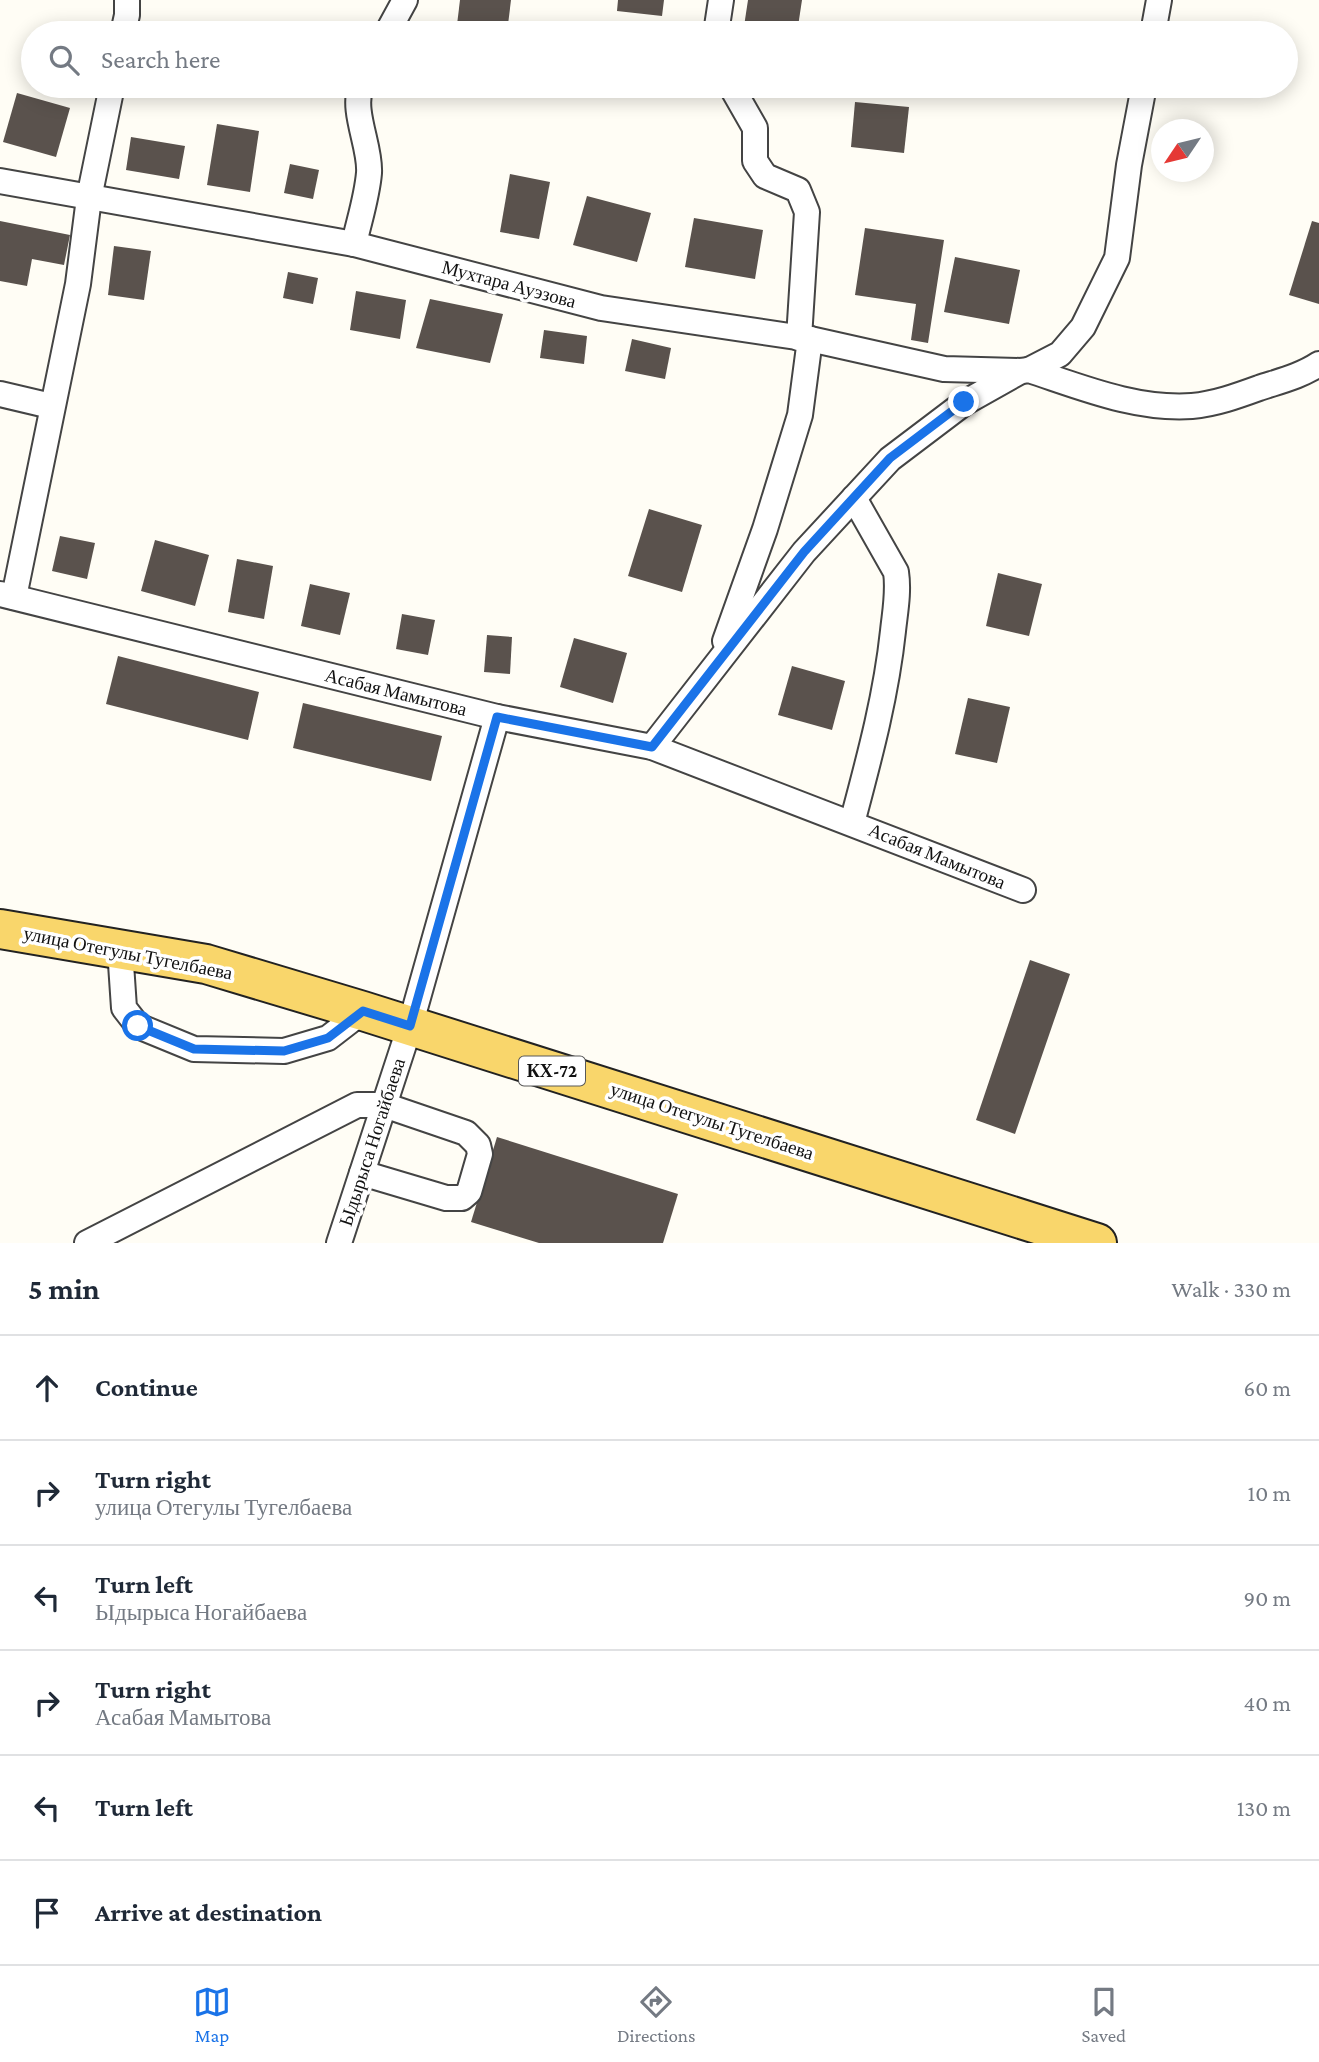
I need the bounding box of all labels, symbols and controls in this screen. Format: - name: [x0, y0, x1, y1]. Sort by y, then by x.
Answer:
- search box: [21, 21, 1298, 98]
- icon: search: [45, 41, 83, 79]
- text: Search here: [101, 45, 220, 74]
- north arrow: [1151, 119, 1214, 182]
- street label: Мухтара Ауэзова: [440, 256, 579, 312]
- route end: [948, 386, 979, 417]
- street label: Асабая Мамытова: [323, 664, 470, 720]
- street label: Асабая Мамытова: [866, 819, 1009, 893]
- street label: улица Отегулы Тугелбаева: [22, 922, 235, 984]
- route start: [122, 1010, 153, 1041]
- street label: Ыдырыса Ногайбаева: [335, 1055, 409, 1229]
- road number: КХ-72: [519, 1056, 585, 1086]
- street label: улица Отегулы Тугелбаева: [608, 1078, 817, 1164]
- text: 5 min: [28, 1272, 100, 1305]
- text: Walk · 330 m: [1172, 1276, 1291, 1302]
- icon: ahead: [28, 1369, 66, 1407]
- text: Continue: [95, 1373, 198, 1402]
- text: 60 m: [1244, 1375, 1291, 1401]
- text: Turn right: [95, 1465, 211, 1494]
- icon: right: [28, 1474, 66, 1512]
- text: 10 m: [1248, 1480, 1291, 1506]
- text: улица Отегулы Тугелбаева: [95, 1494, 352, 1520]
- text: Turn left: [95, 1570, 193, 1599]
- icon: left: [28, 1579, 66, 1617]
- text: 90 m: [1244, 1585, 1291, 1611]
- text: Ыдырыса Ногайбаева: [95, 1599, 307, 1625]
- text: Turn right: [95, 1675, 211, 1704]
- icon: right: [28, 1684, 66, 1722]
- text: 40 m: [1243, 1690, 1291, 1716]
- text: Асабая Мамытова: [95, 1704, 271, 1730]
- icon: left: [28, 1789, 66, 1827]
- text: Turn left: [95, 1793, 193, 1822]
- text: 130 m: [1237, 1795, 1291, 1821]
- icon: arrive: [28, 1894, 66, 1932]
- text: Arrive at destination: [95, 1898, 322, 1927]
- tab: Map: [193, 1983, 231, 2046]
- tab: Directions: [617, 1983, 696, 2046]
- tab: Saved: [1081, 1983, 1126, 2046]

